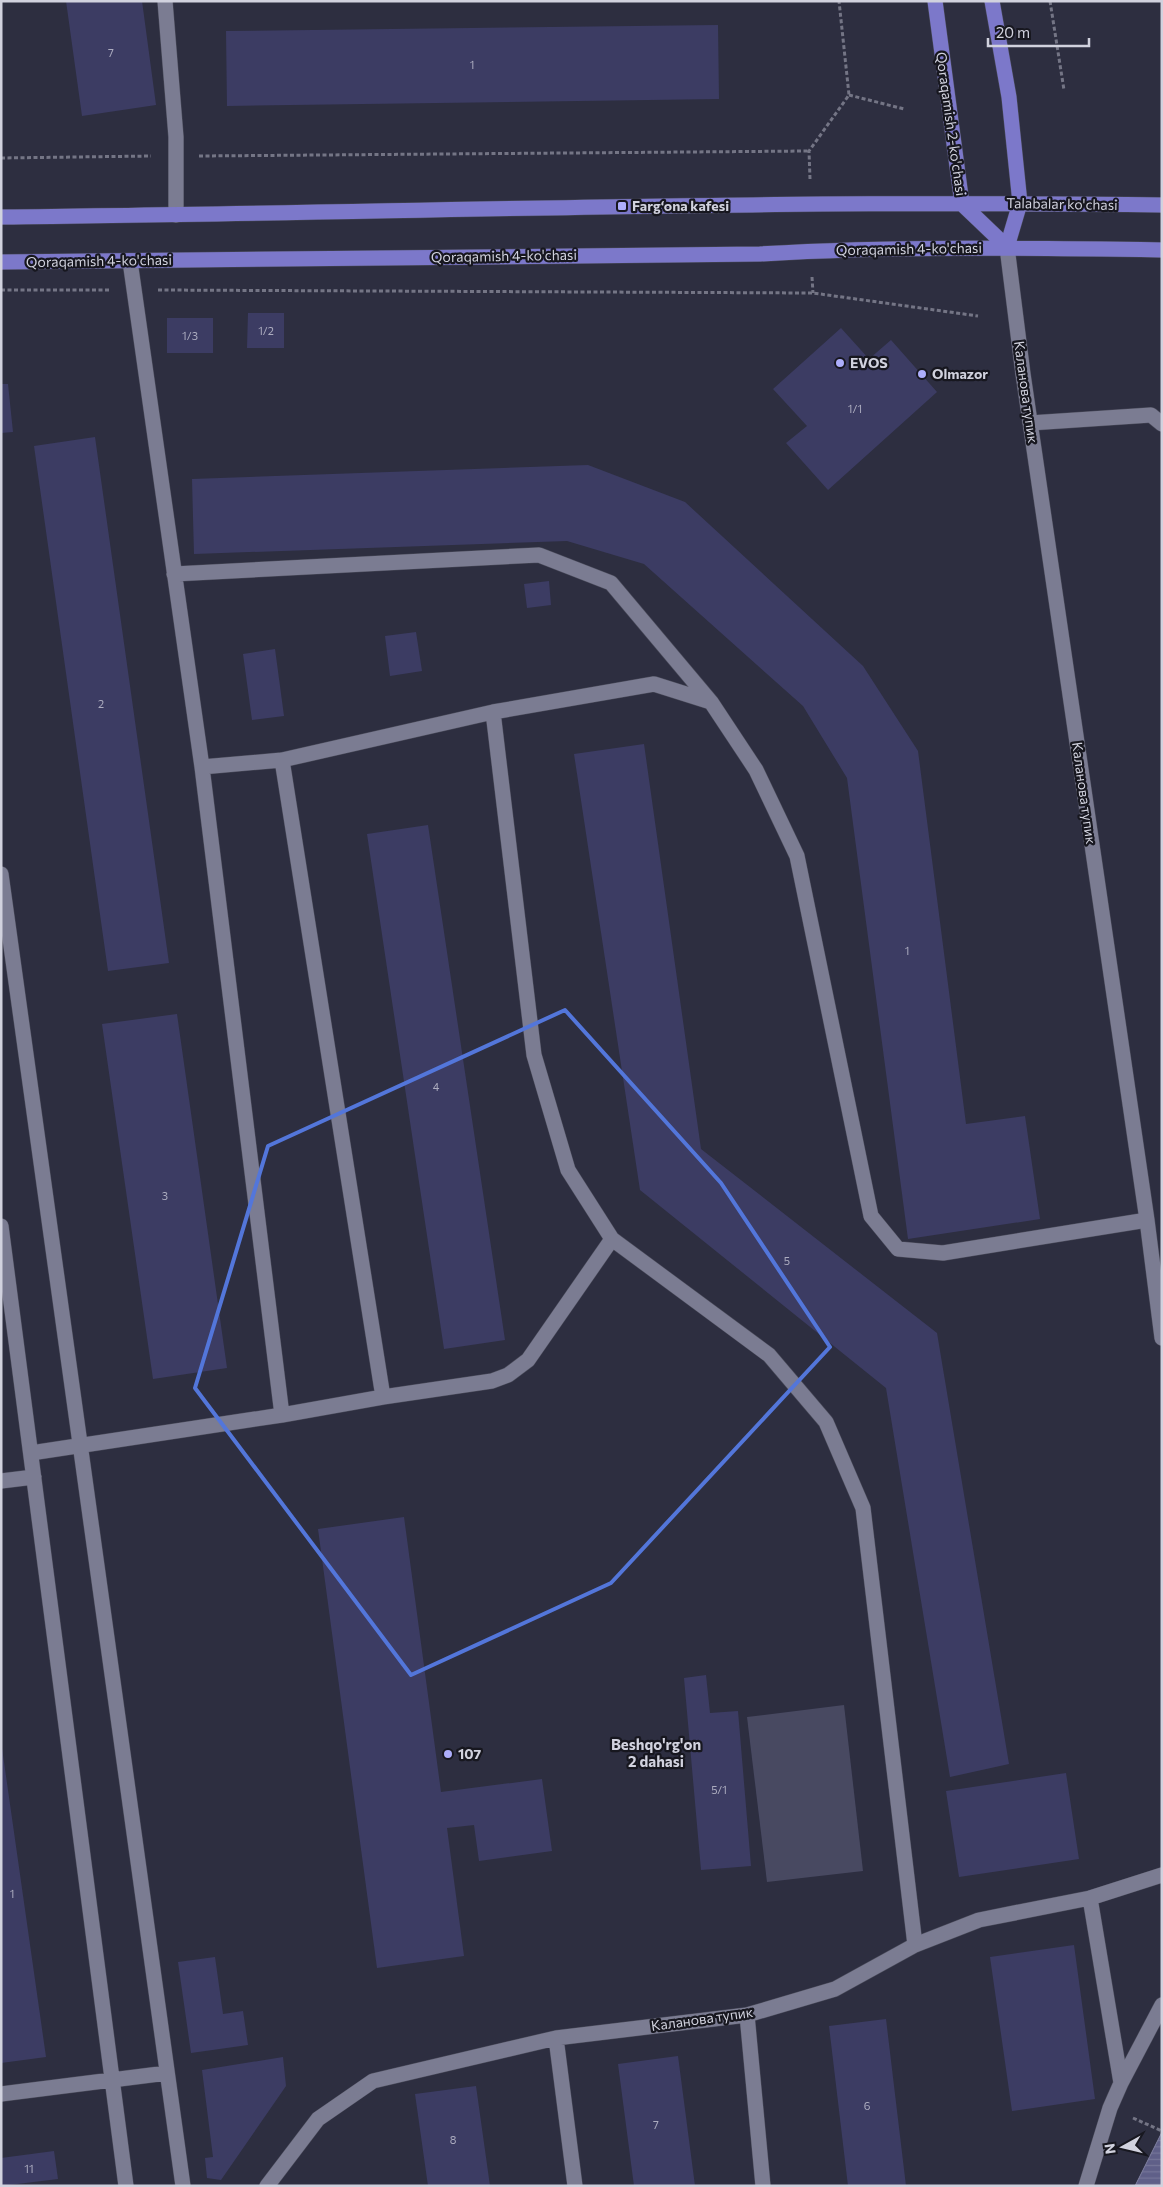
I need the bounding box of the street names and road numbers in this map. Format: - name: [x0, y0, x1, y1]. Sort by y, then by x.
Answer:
- street label: Qoraqamish 2-ko'chasi: [933, 51, 970, 197]
- street label: Talabalar ko'chasi: [1006, 194, 1118, 213]
- street label: Qoraqamish 4-ko'chasi: [836, 239, 982, 258]
- street label: Qoraqamish 4-ko'chasi: [431, 246, 577, 265]
- street label: Qoraqamish 4-ko'chasi: [26, 251, 172, 270]
- street label: Каланова тупик: [1011, 340, 1042, 445]
- street label: Каланова тупик: [1069, 741, 1100, 846]
- street label: Каланова тупик: [650, 2003, 755, 2034]

